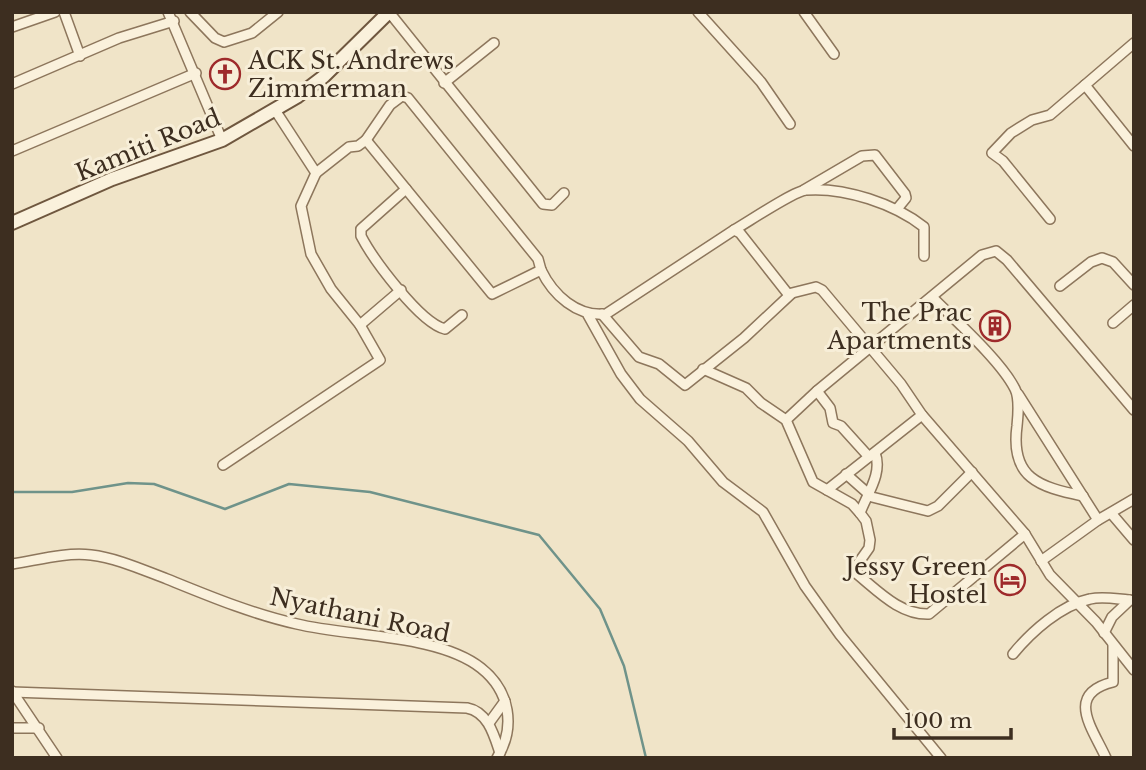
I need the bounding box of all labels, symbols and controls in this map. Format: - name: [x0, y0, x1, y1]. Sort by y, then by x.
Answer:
- place label: ACK St. Andrews Zimmerman: [247, 46, 454, 103]
- church icon: ACK St. Andrews Zimmerman: [208, 57, 242, 91]
- street label: Kamiti Road: [71, 103, 225, 187]
- place label: The Prac Apartments: [826, 298, 972, 355]
- building icon: The Prac Apartments: [978, 309, 1012, 343]
- place label: Jessy Green Hostel: [842, 552, 987, 609]
- hotel icon: Jessy Green Hostel: [993, 563, 1027, 597]
- street label: Nyathani Road: [267, 582, 453, 648]
- scale bar: [894, 696, 1011, 740]
- text: 100 m: [904, 708, 972, 734]

